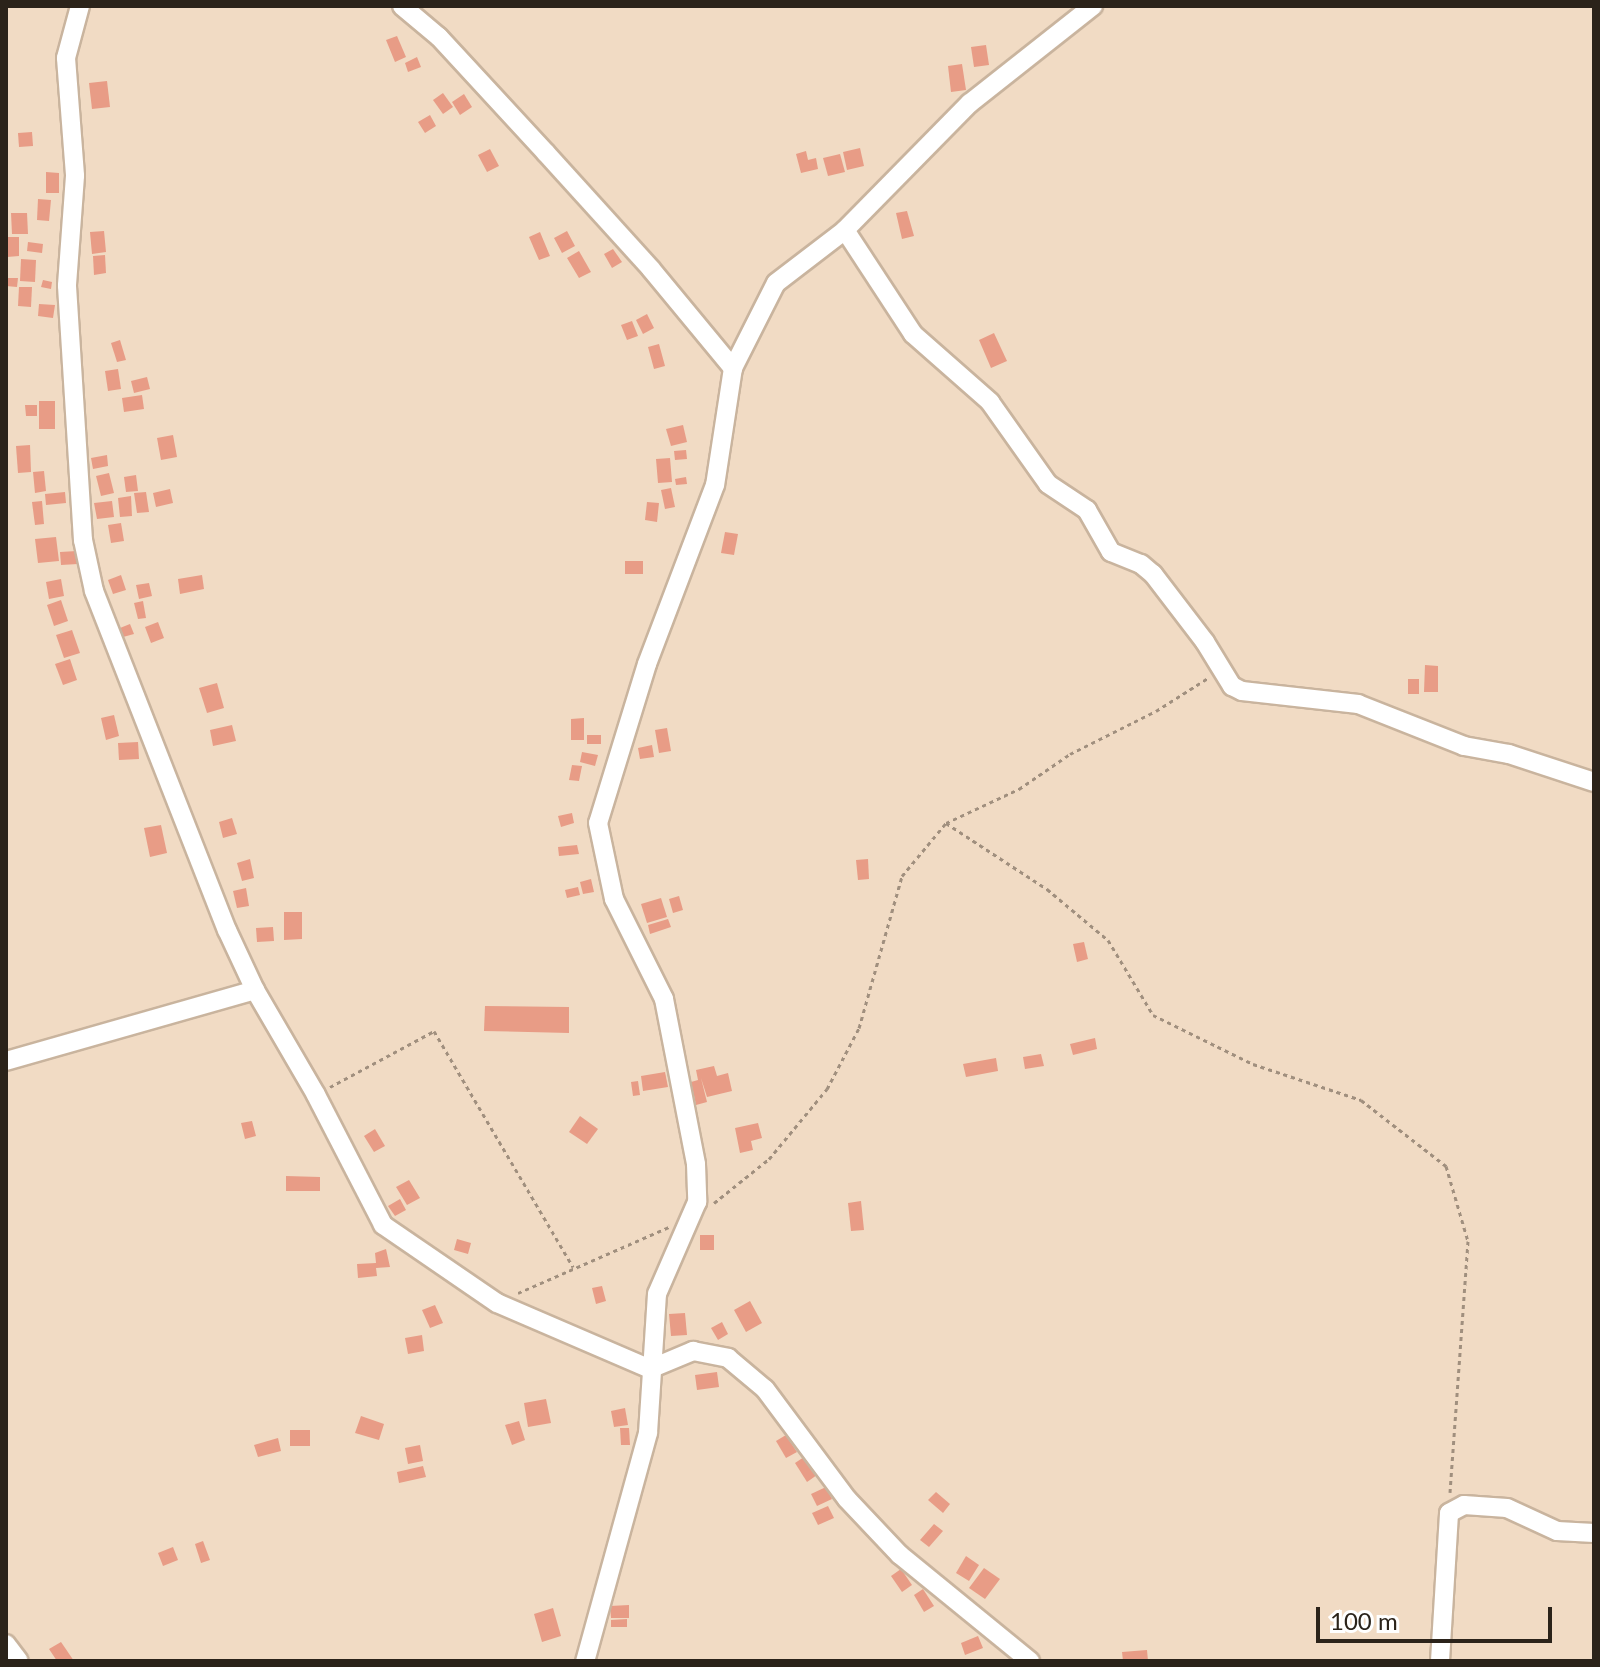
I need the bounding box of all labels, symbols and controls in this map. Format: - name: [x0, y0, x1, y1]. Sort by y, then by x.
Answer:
- scale bar: [1320, 1591, 1556, 1641]
- text: 100 m: [1330, 1606, 1398, 1635]

